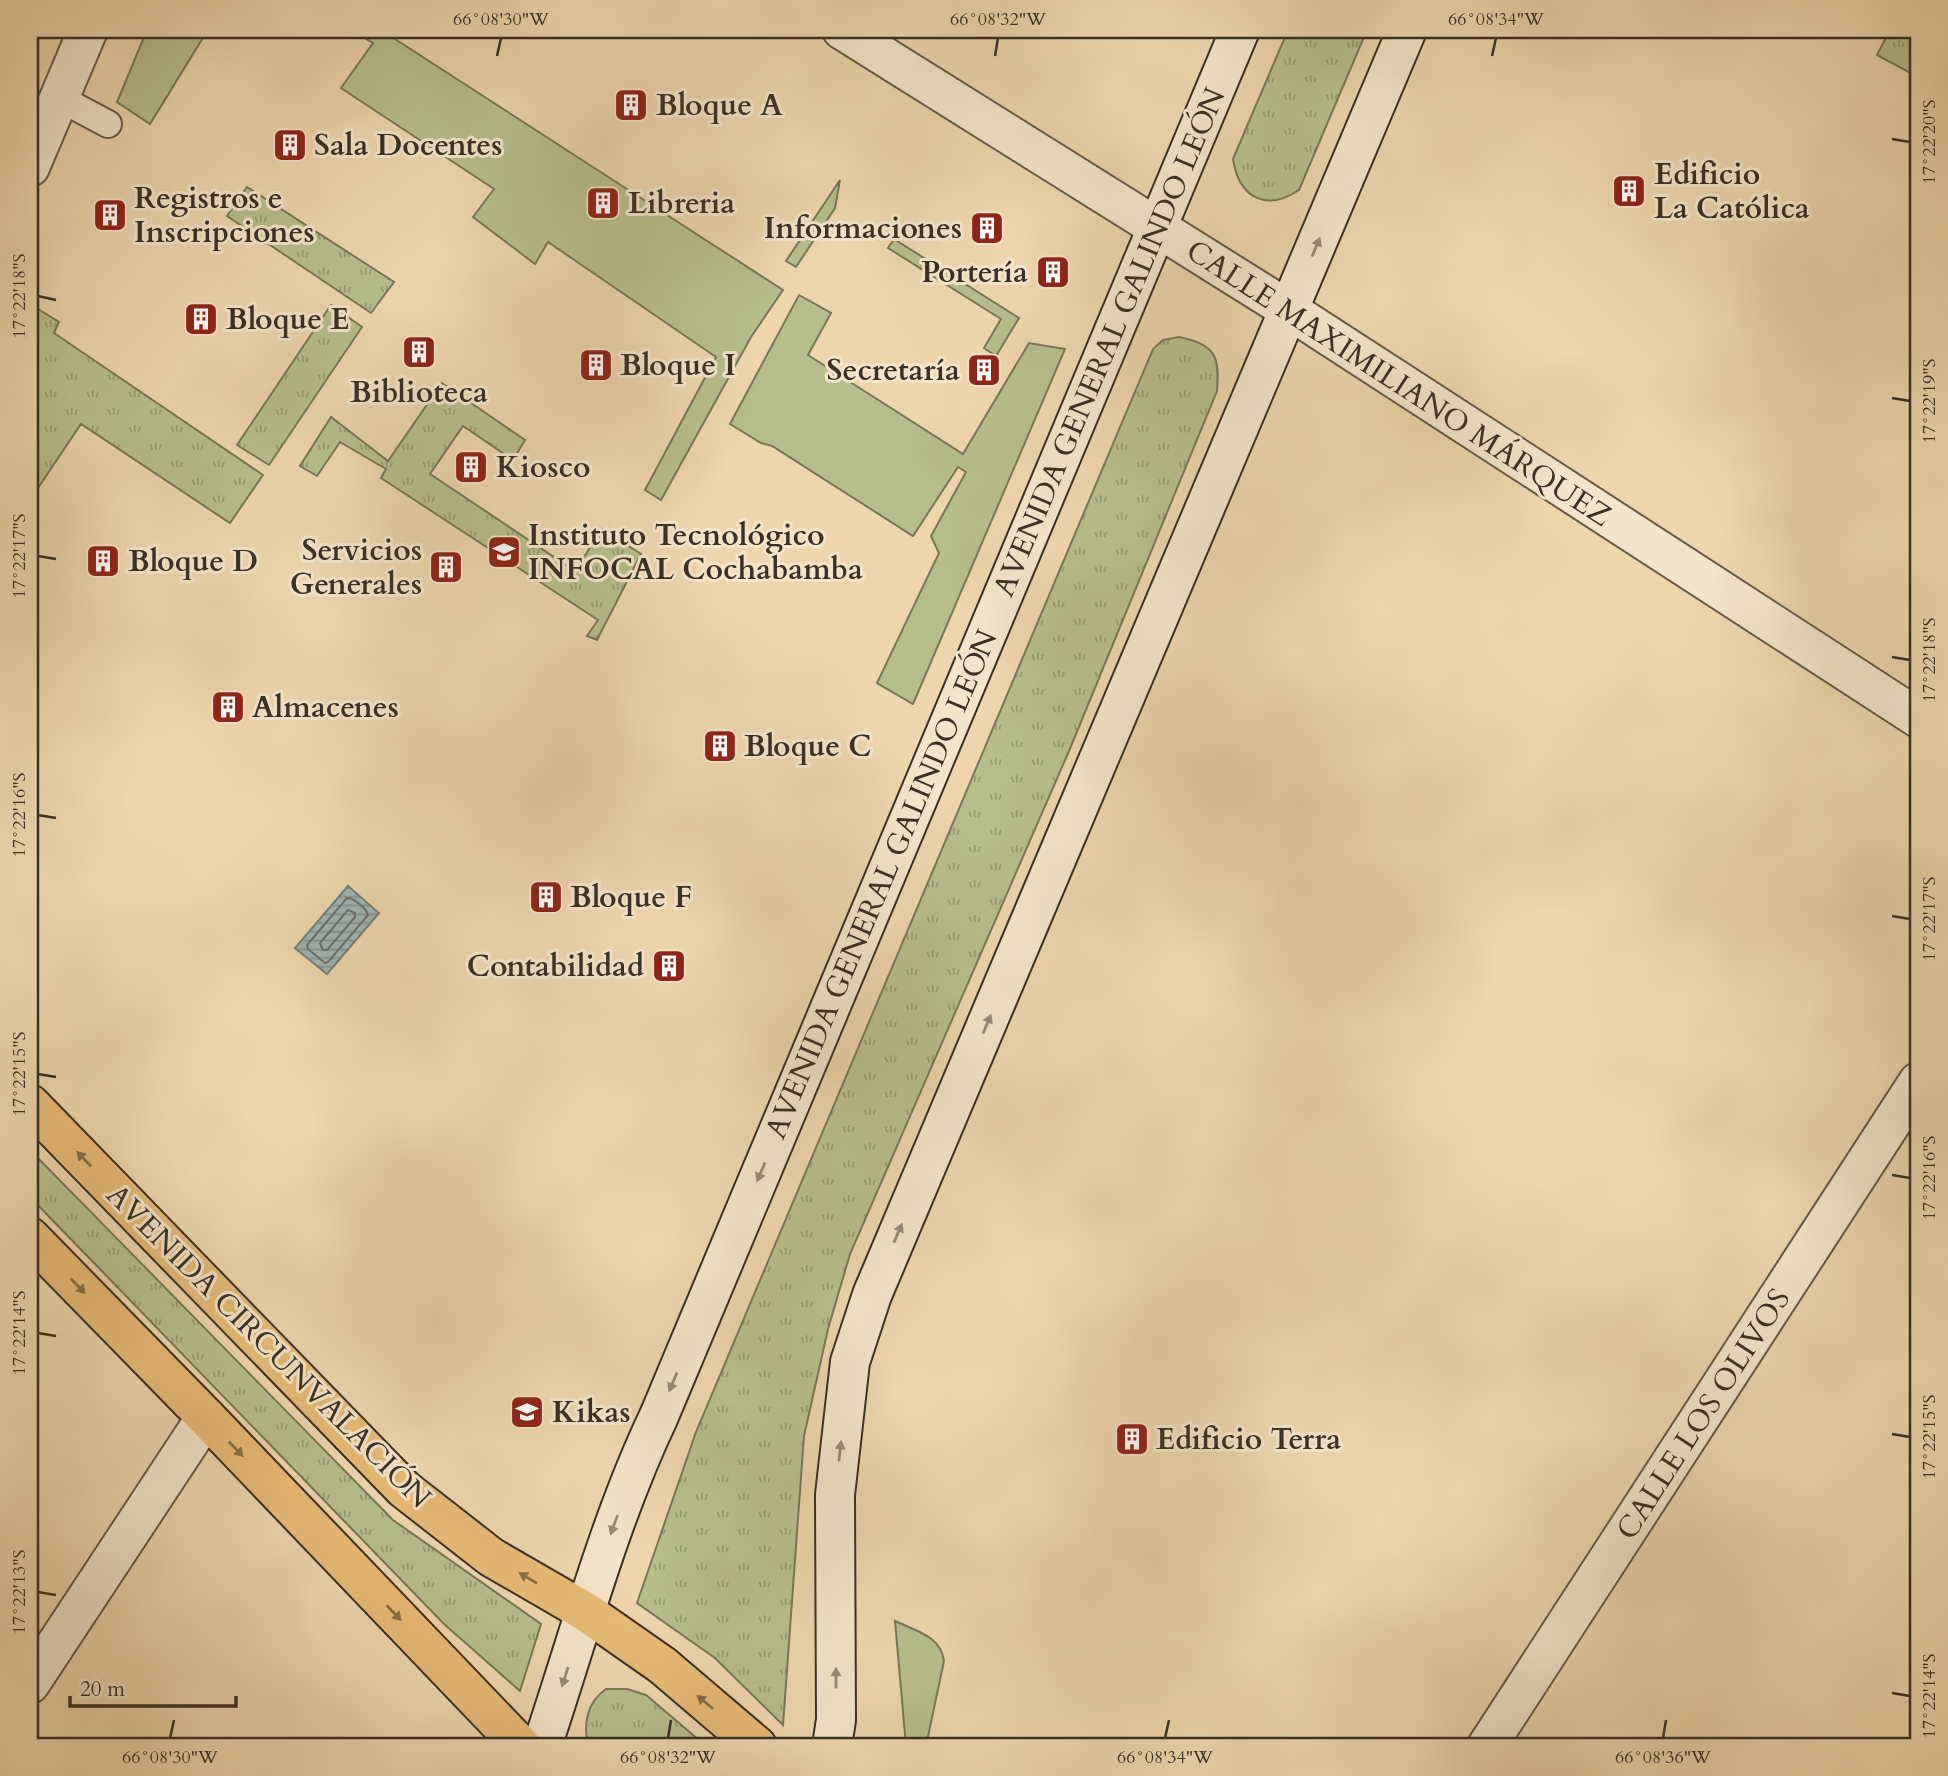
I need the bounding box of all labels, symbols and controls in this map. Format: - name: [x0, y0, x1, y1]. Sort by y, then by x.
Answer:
- text: 66°08'30"W: [453, 7, 549, 32]
- text: 66°08'32"W: [950, 7, 1046, 32]
- text: 66°08'34"W: [1448, 7, 1544, 32]
- street label: AVENIDA GENERAL GALINDO LEÓN: [983, 81, 1236, 603]
- place label: Bloque A: [656, 85, 783, 126]
- building icon: Bloque A: [612, 86, 650, 124]
- text: 17°22'20"S: [1917, 100, 1942, 184]
- place label: Sala Docentes: [314, 125, 502, 166]
- building icon: Sala Docentes: [271, 126, 309, 164]
- place label: Edificio La Católica: [1654, 154, 1810, 229]
- building icon: Edificio La Católica: [1610, 172, 1648, 210]
- place label: Registros e Inscripciones: [134, 178, 315, 253]
- place label: Libreria: [628, 183, 735, 224]
- building icon: Libreria: [584, 184, 622, 222]
- building icon: Registros e Inscripciones: [91, 196, 129, 234]
- place label: Informaciones: [764, 208, 962, 249]
- building icon: Informaciones: [968, 209, 1006, 247]
- street label: CALLE MAXIMILIANO MÁRQUEZ: [1178, 230, 1619, 537]
- one-way arrow: [1310, 236, 1321, 257]
- place label: Portería: [921, 252, 1028, 293]
- building icon: Portería: [1034, 253, 1072, 291]
- text: 17°22'18"S: [7, 254, 32, 338]
- place label: Bloque E: [226, 299, 349, 340]
- building icon: Bloque E: [182, 300, 220, 338]
- building icon: Biblioteca: [400, 333, 438, 371]
- place label: Bloque I: [620, 345, 736, 386]
- building icon: Bloque I: [577, 346, 615, 384]
- place label: Secretaría: [827, 350, 960, 391]
- building icon: Secretaría: [965, 351, 1003, 389]
- text: 17°22'19"S: [1917, 359, 1942, 443]
- place label: Biblioteca: [350, 372, 488, 413]
- place label: Kiosco: [496, 447, 591, 488]
- building icon: Kiosco: [452, 448, 490, 486]
- text: 17°22'17"S: [7, 514, 32, 598]
- place label: Instituto Tecnológico INFOCAL Cochabamba: [528, 515, 863, 590]
- place label: Servicios Generales: [290, 530, 422, 605]
- school or university icon: Instituto Tecnológico INFOCAL Cochabamba: [485, 533, 523, 571]
- place label: Bloque D: [128, 541, 258, 582]
- building icon: Bloque D: [84, 542, 122, 580]
- building icon: Servicios Generales: [427, 548, 465, 586]
- text: 17°22'18"S: [1917, 618, 1942, 702]
- street label: AVENIDA GENERAL GALINDO LEÓN: [755, 623, 1008, 1145]
- place label: Almacenes: [252, 687, 399, 728]
- building icon: Almacenes: [209, 688, 247, 726]
- place label: Bloque C: [744, 726, 872, 767]
- building icon: Bloque C: [701, 727, 739, 765]
- text: 17°22'16"S: [7, 773, 32, 857]
- place label: Bloque F: [570, 877, 692, 918]
- text: 17°22'17"S: [1917, 877, 1942, 961]
- building icon: Bloque F: [527, 878, 565, 916]
- place label: Contabilidad: [467, 946, 644, 987]
- building icon: Contabilidad: [650, 947, 688, 985]
- one-way arrow: [982, 1013, 993, 1034]
- text: 17°22'15"S: [7, 1032, 32, 1116]
- text: 17°22'16"S: [1917, 1136, 1942, 1220]
- one-way arrow: [76, 1151, 92, 1168]
- one-way arrow: [755, 1162, 766, 1183]
- street label: AVENIDA CIRCUNVALACIÓN: [97, 1175, 440, 1518]
- one-way arrow: [892, 1223, 904, 1243]
- one-way arrow: [69, 1277, 85, 1294]
- street label: CALLE LOS OLIVOS: [1607, 1281, 1800, 1548]
- text: 17°22'14"S: [7, 1291, 32, 1375]
- one-way arrow: [667, 1372, 678, 1393]
- place label: Kikas: [552, 1392, 631, 1433]
- school or university icon: Kikas: [508, 1393, 546, 1431]
- text: 17°22'15"S: [1917, 1395, 1942, 1479]
- place label: Edificio Terra: [1156, 1419, 1341, 1460]
- building icon: Edificio Terra: [1113, 1420, 1151, 1458]
- one-way arrow: [228, 1440, 244, 1457]
- one-way arrow: [834, 1440, 845, 1462]
- one-way arrow: [608, 1515, 619, 1536]
- text: 17°22'13"S: [7, 1550, 32, 1634]
- one-way arrow: [518, 1572, 537, 1584]
- one-way arrow: [385, 1604, 401, 1621]
- text: 17°22'14"S: [1917, 1654, 1942, 1738]
- scale bar: [70, 1664, 236, 1708]
- one-way arrow: [559, 1667, 570, 1688]
- one-way arrow: [830, 1667, 842, 1689]
- text: 20 m: [80, 1675, 125, 1704]
- one-way arrow: [697, 1695, 714, 1710]
- text: 66°08'30"W: [122, 1745, 218, 1770]
- text: 66°08'32"W: [620, 1745, 716, 1770]
- text: 66°08'34"W: [1117, 1745, 1213, 1770]
- text: 66°08'36"W: [1615, 1745, 1711, 1770]

